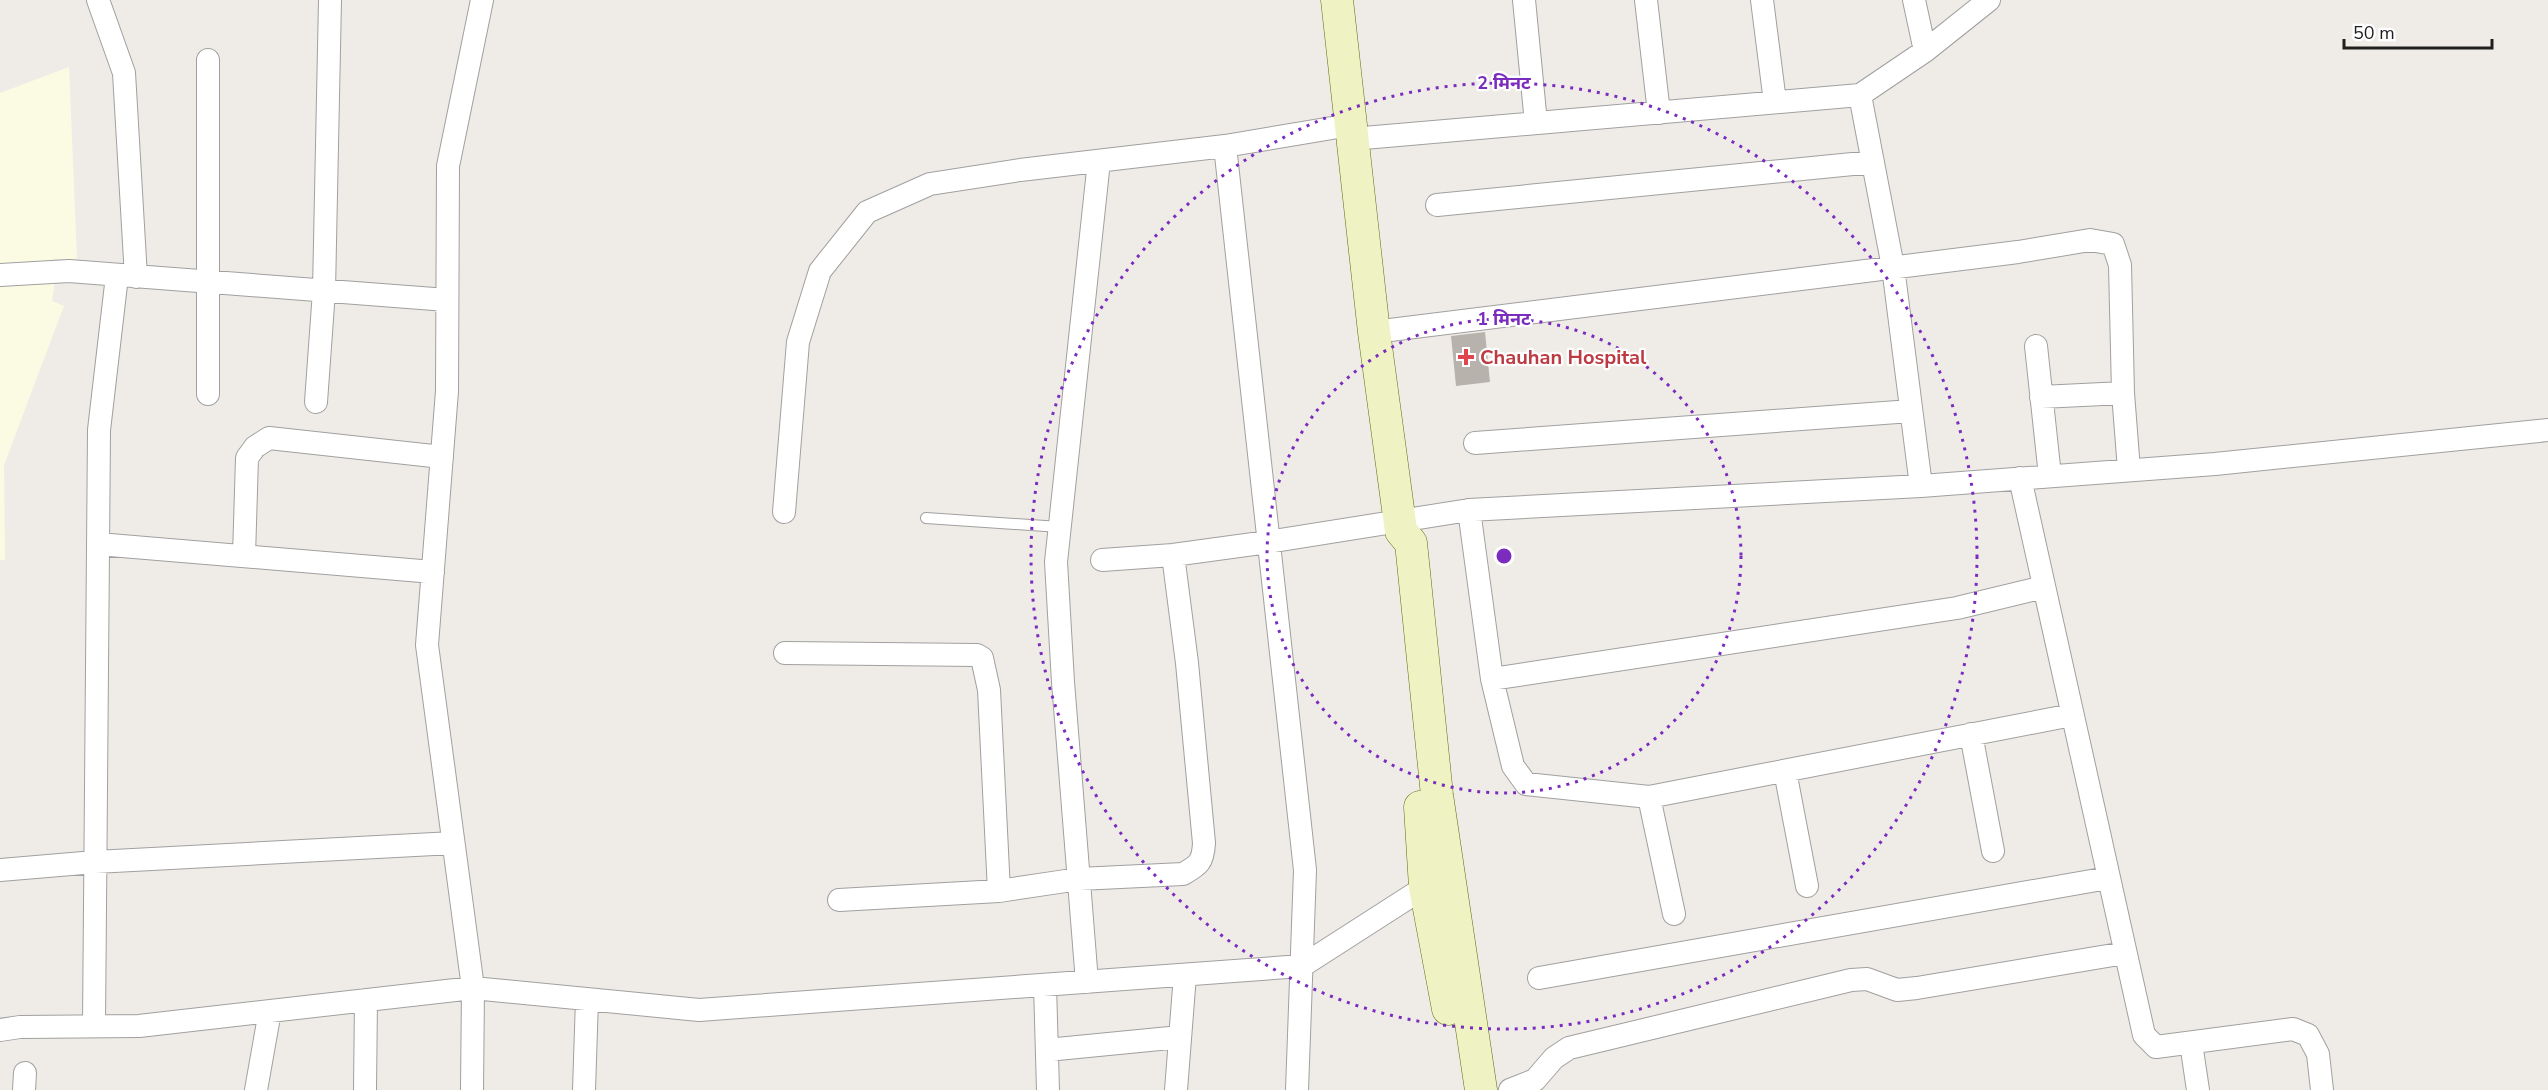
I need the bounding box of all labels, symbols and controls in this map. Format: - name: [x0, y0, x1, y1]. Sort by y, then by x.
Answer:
- scale bar: [2344, 12, 2492, 50]
- text: 50 m: [2353, 21, 2395, 45]
- text: 2 मिनट: [1477, 71, 1531, 95]
- text: 1 मिनट: [1477, 307, 1531, 331]
- place label: Chauhan Hospital: [1480, 344, 1647, 371]
- marker: Chauhan Hospital: [1457, 348, 1475, 366]
- centre of rings: [1494, 546, 1514, 566]

